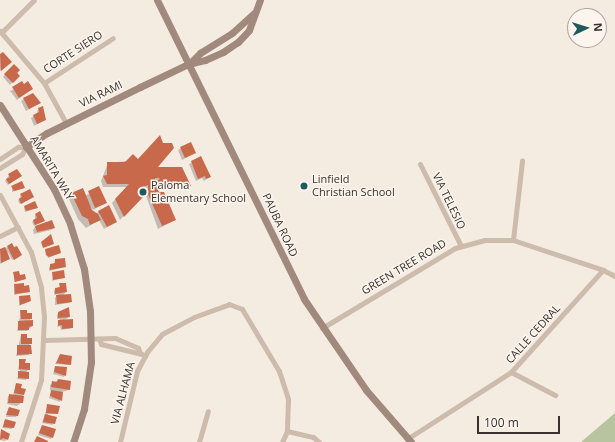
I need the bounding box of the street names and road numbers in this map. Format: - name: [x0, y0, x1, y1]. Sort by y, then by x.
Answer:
- street label: CORTE SIERO: [41, 28, 105, 76]
- street label: VIA RAMI: [77, 78, 125, 110]
- street label: AMARITA WAY: [28, 133, 76, 203]
- street label: VIA TELESIO: [430, 171, 468, 231]
- street label: PAUBA ROAD: [259, 191, 301, 259]
- street label: GREEN TREE ROAD: [359, 237, 449, 297]
- street label: CALLE CEDRAL: [503, 302, 563, 366]
- street label: VIA ALHAMA: [108, 360, 138, 426]

